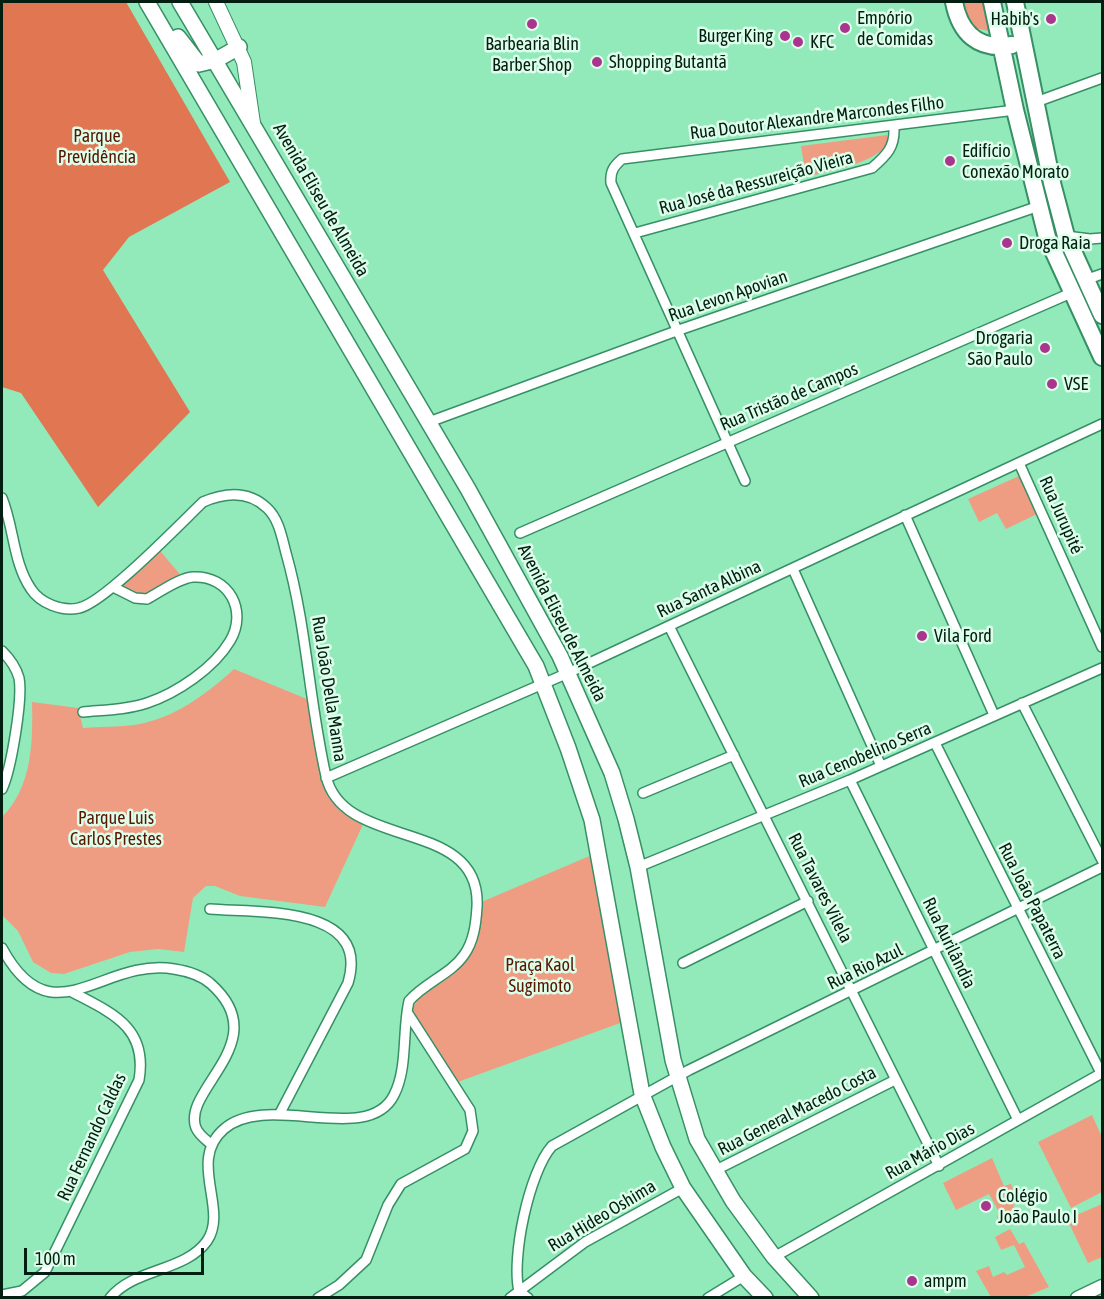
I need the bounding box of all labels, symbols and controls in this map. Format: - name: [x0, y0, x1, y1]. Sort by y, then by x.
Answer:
- place label: Empório de Comidas: [857, 7, 933, 50]
- place label: Habib's: [990, 8, 1039, 30]
- marker: Habib's: [1044, 12, 1058, 26]
- marker: Barbearia Blin Barber Shop: [525, 17, 539, 31]
- marker: Empório de Comidas: [838, 21, 852, 35]
- place label: Burger King: [698, 25, 773, 47]
- marker: Burger King: [778, 29, 792, 43]
- place label: KFC: [810, 31, 834, 53]
- place label: Barbearia Blin Barber Shop: [485, 33, 579, 76]
- marker: KFC: [791, 35, 805, 49]
- place label: Shopping Butantã: [609, 51, 727, 73]
- marker: Shopping Butantã: [590, 55, 604, 69]
- street label: Rua Doutor Alexandre Marcondes Filho: [689, 92, 945, 144]
- street label: Avenida Eliseu de Almeida: [268, 119, 374, 281]
- park label: Parque Previdência: [58, 125, 136, 168]
- place label: Edifício Conexão Morato: [962, 140, 1069, 182]
- street label: Rua José da Ressureição Vieira: [657, 147, 855, 219]
- marker: Edifício Conexão Morato: [943, 154, 957, 168]
- place label: Droga Raia: [1019, 232, 1091, 254]
- marker: Droga Raia: [1000, 236, 1014, 250]
- street label: Rua Levon Apovian: [666, 265, 790, 327]
- place label: Drogaria São Paulo: [968, 327, 1033, 370]
- marker: Drogaria São Paulo: [1038, 341, 1052, 355]
- street label: Rua Tristão de Campos: [717, 358, 861, 436]
- place label: VSE: [1064, 373, 1088, 395]
- marker: VSE: [1045, 377, 1059, 391]
- street label: Rua Jurupité: [1034, 473, 1088, 557]
- street label: Avenida Eliseu de Almeida: [513, 541, 611, 705]
- street label: Rua Santa Albina: [653, 555, 765, 623]
- street label: Rua João Della Manna: [307, 615, 351, 763]
- place label: Vila Ford: [934, 625, 992, 647]
- marker: Vila Ford: [915, 629, 929, 643]
- street label: Rua Cenobelino Serra: [796, 717, 934, 793]
- park label: Parque Luis Carlos Prestes: [70, 807, 162, 850]
- street label: Rua Tavares Vilela: [783, 829, 857, 947]
- street label: Rua João Papaterra: [993, 839, 1071, 963]
- street label: Rua Aurilândia: [918, 894, 980, 992]
- street label: Rua Rio Azul: [824, 939, 906, 995]
- park label: Praça Kaol Sugimoto: [505, 954, 575, 996]
- street label: Rua General Macedo Costa: [714, 1062, 880, 1160]
- street label: Rua Fernando Caldas: [53, 1070, 131, 1204]
- street label: Rua Mário Dias: [882, 1118, 978, 1184]
- street label: Rua Hideo Oshima: [544, 1175, 660, 1257]
- place label: Colégio João Paulo I: [998, 1185, 1077, 1228]
- marker: Colégio João Paulo I: [979, 1199, 993, 1213]
- scale bar: [27, 1236, 207, 1274]
- text: 100 m: [35, 1248, 76, 1269]
- place label: ampm: [924, 1270, 967, 1292]
- marker: ampm: [905, 1274, 919, 1288]

